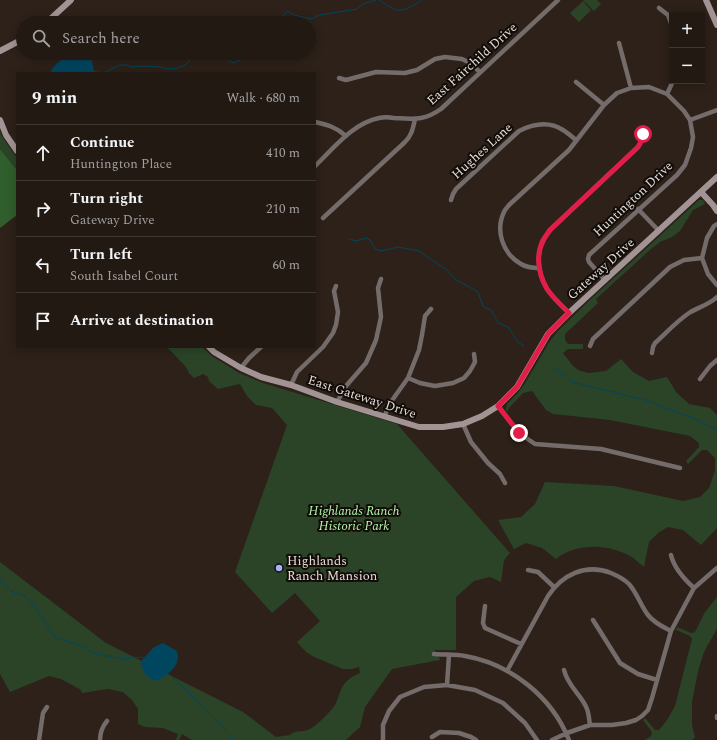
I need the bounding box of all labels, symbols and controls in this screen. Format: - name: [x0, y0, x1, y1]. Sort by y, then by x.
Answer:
- map controls: [669, 12, 705, 84]
- button: +: [669, 12, 705, 48]
- search box: [16, 16, 316, 60]
- street label: East Fairchild Drive: [422, 18, 522, 110]
- icon: search: [30, 27, 52, 49]
- text: Search here: [62, 27, 140, 50]
- button: −: [669, 48, 705, 84]
- text: 9 min: [32, 85, 77, 111]
- text: Walk · 680 m: [226, 88, 300, 108]
- street label: Hughes Lane: [447, 118, 517, 184]
- route start: [634, 125, 652, 143]
- text: Continue: [70, 131, 135, 154]
- icon: ahead: [32, 142, 54, 164]
- text: 410 m: [266, 143, 300, 163]
- text: Huntington Place: [70, 154, 172, 174]
- street label: Huntington Drive: [589, 157, 677, 241]
- text: Turn right: [70, 187, 143, 210]
- icon: right: [32, 198, 54, 220]
- text: 210 m: [266, 199, 300, 219]
- text: Gateway Drive: [70, 210, 155, 230]
- street label: Gateway Drive: [563, 233, 639, 305]
- text: Turn left: [70, 243, 132, 266]
- icon: left: [32, 254, 54, 276]
- text: 60 m: [273, 255, 300, 275]
- text: South Isabel Court: [70, 266, 178, 286]
- text: Arrive at destination: [70, 309, 214, 332]
- icon: arrive: [32, 310, 54, 332]
- street label: East Gateway Drive: [305, 370, 419, 424]
- route end: [510, 424, 528, 442]
- park label: Highlands Ranch Historic Park: [309, 501, 400, 536]
- place label: Highlands Ranch Mansion: [287, 551, 378, 586]
- marker: Highlands Ranch Mansion: [274, 563, 284, 573]

